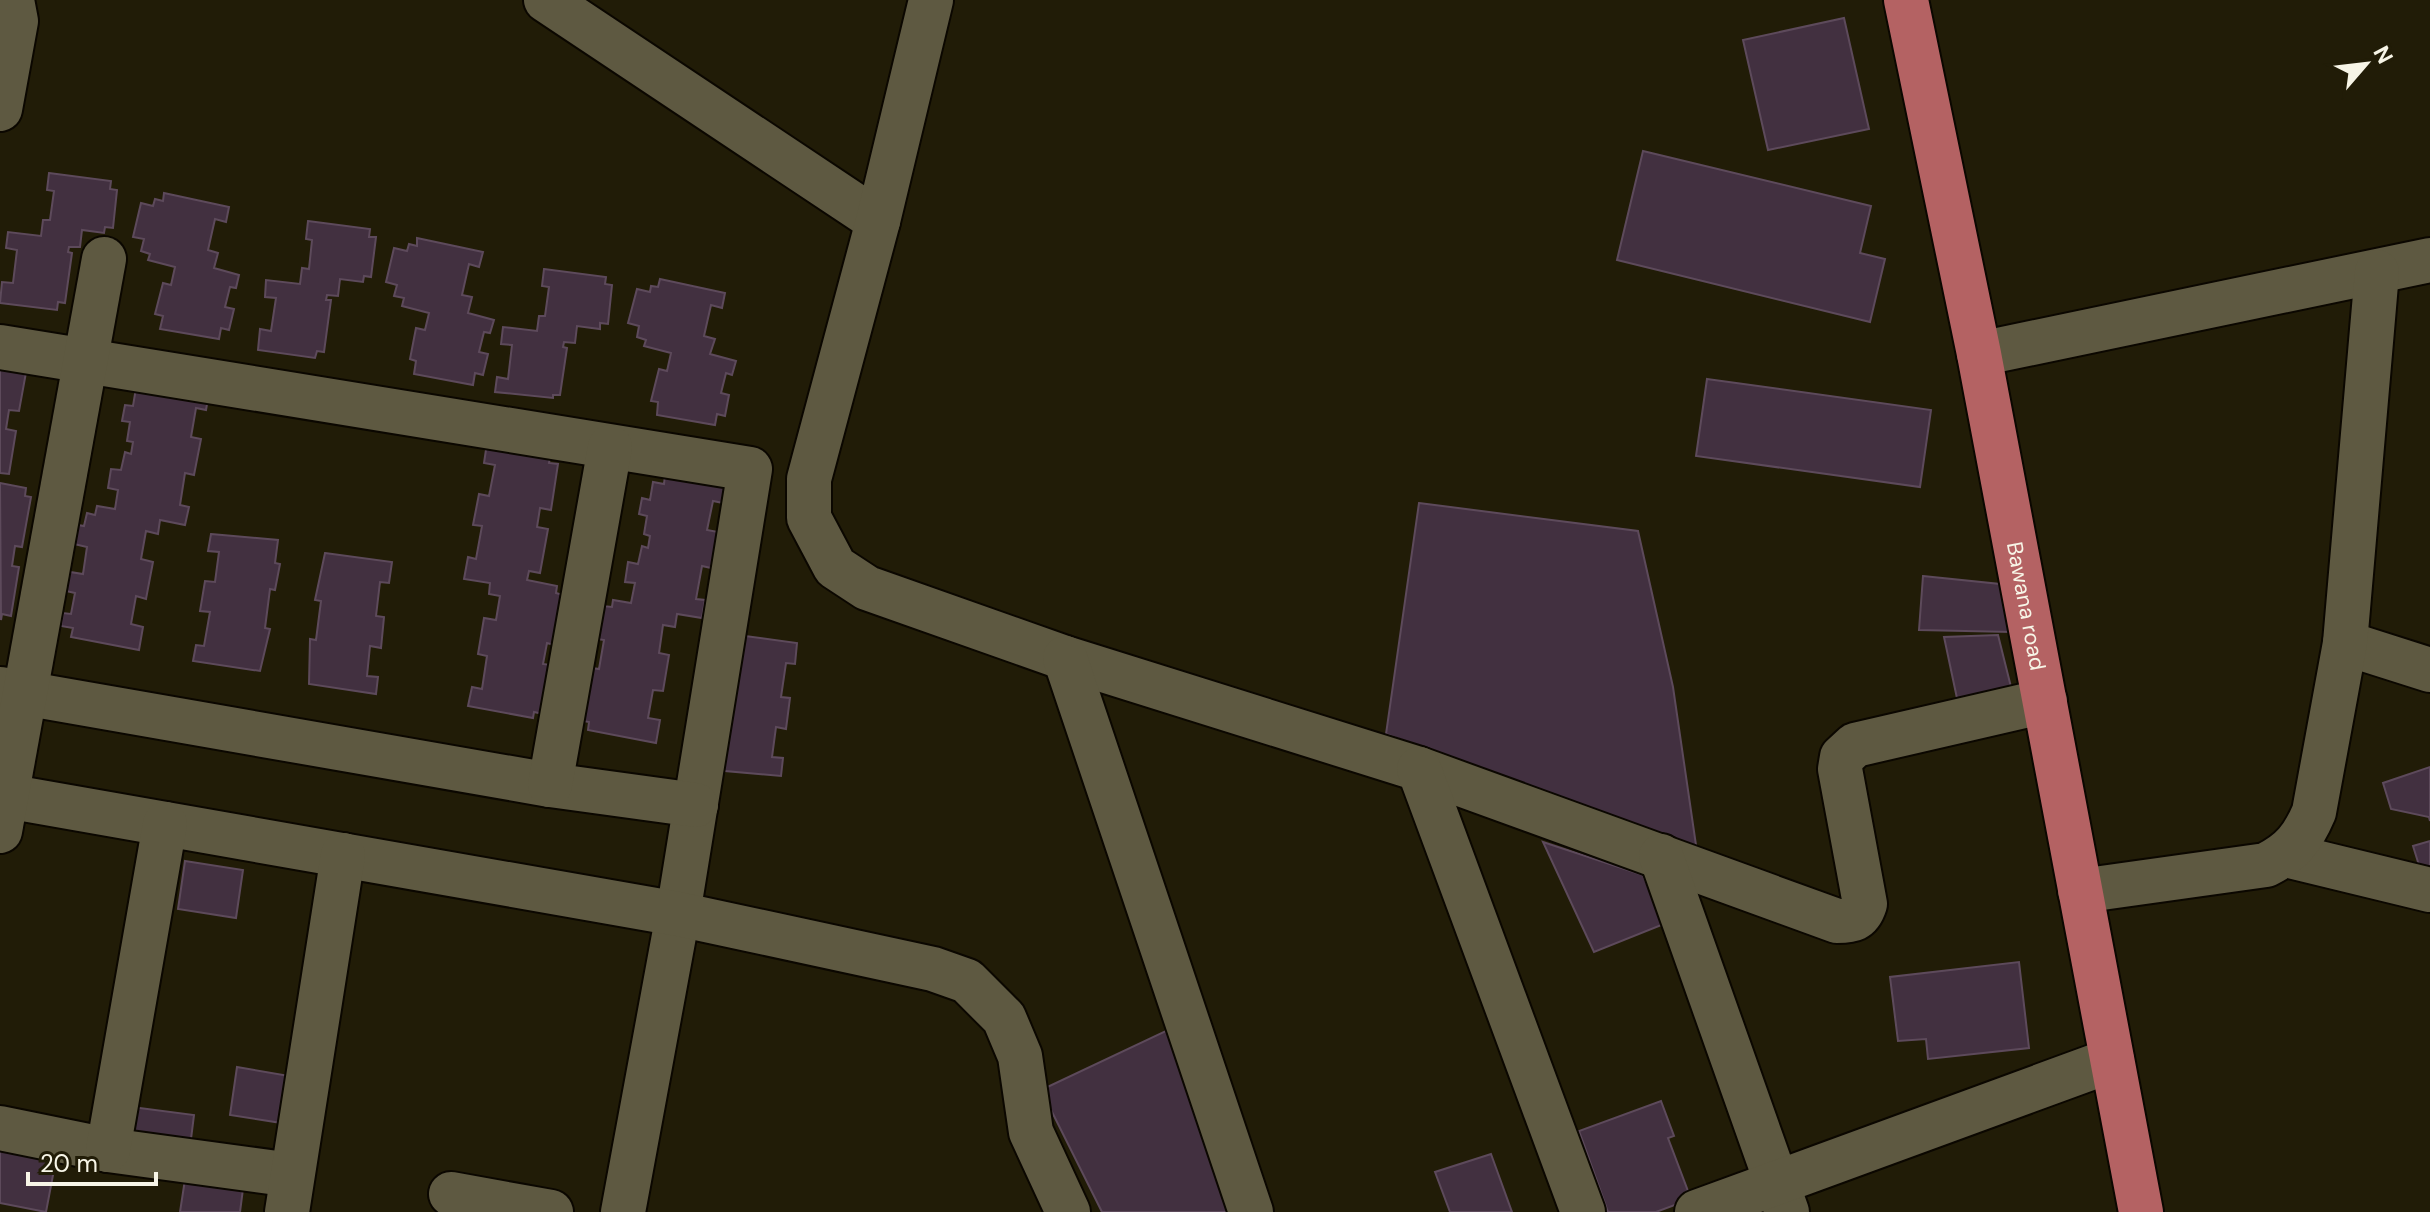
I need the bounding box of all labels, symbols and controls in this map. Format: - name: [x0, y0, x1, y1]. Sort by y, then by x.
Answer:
- north arrow: [2326, 24, 2406, 104]
- text: N: [2367, 41, 2400, 69]
- street label: Bawana road: [2000, 539, 2053, 673]
- scale bar: [28, 1136, 156, 1186]
- text: 20 m: [40, 1148, 98, 1179]

